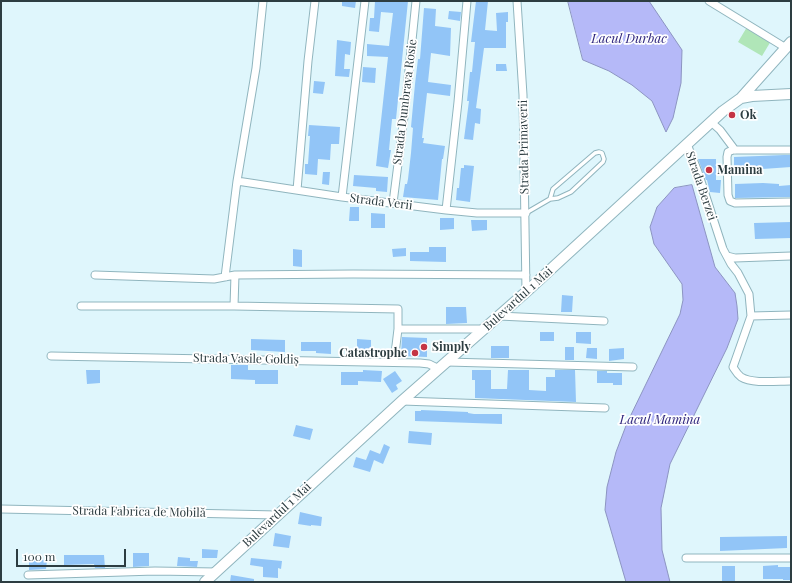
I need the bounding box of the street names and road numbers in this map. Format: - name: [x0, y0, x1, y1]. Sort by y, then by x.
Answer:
- street label: Strada Dumbrava Rosie: [390, 38, 420, 166]
- street label: Strada Primaverii: [516, 100, 532, 194]
- street label: Strada Berzei: [682, 150, 720, 222]
- street label: Strada Verii: [349, 191, 413, 213]
- street label: Bulevardul 1 Mai: [480, 264, 556, 334]
- street label: Strada Vasile Goldiș: [193, 351, 299, 367]
- street label: Bulevardul 1 Mai: [240, 480, 314, 550]
- street label: Strada Fabrica de Mobilă: [72, 504, 206, 520]

